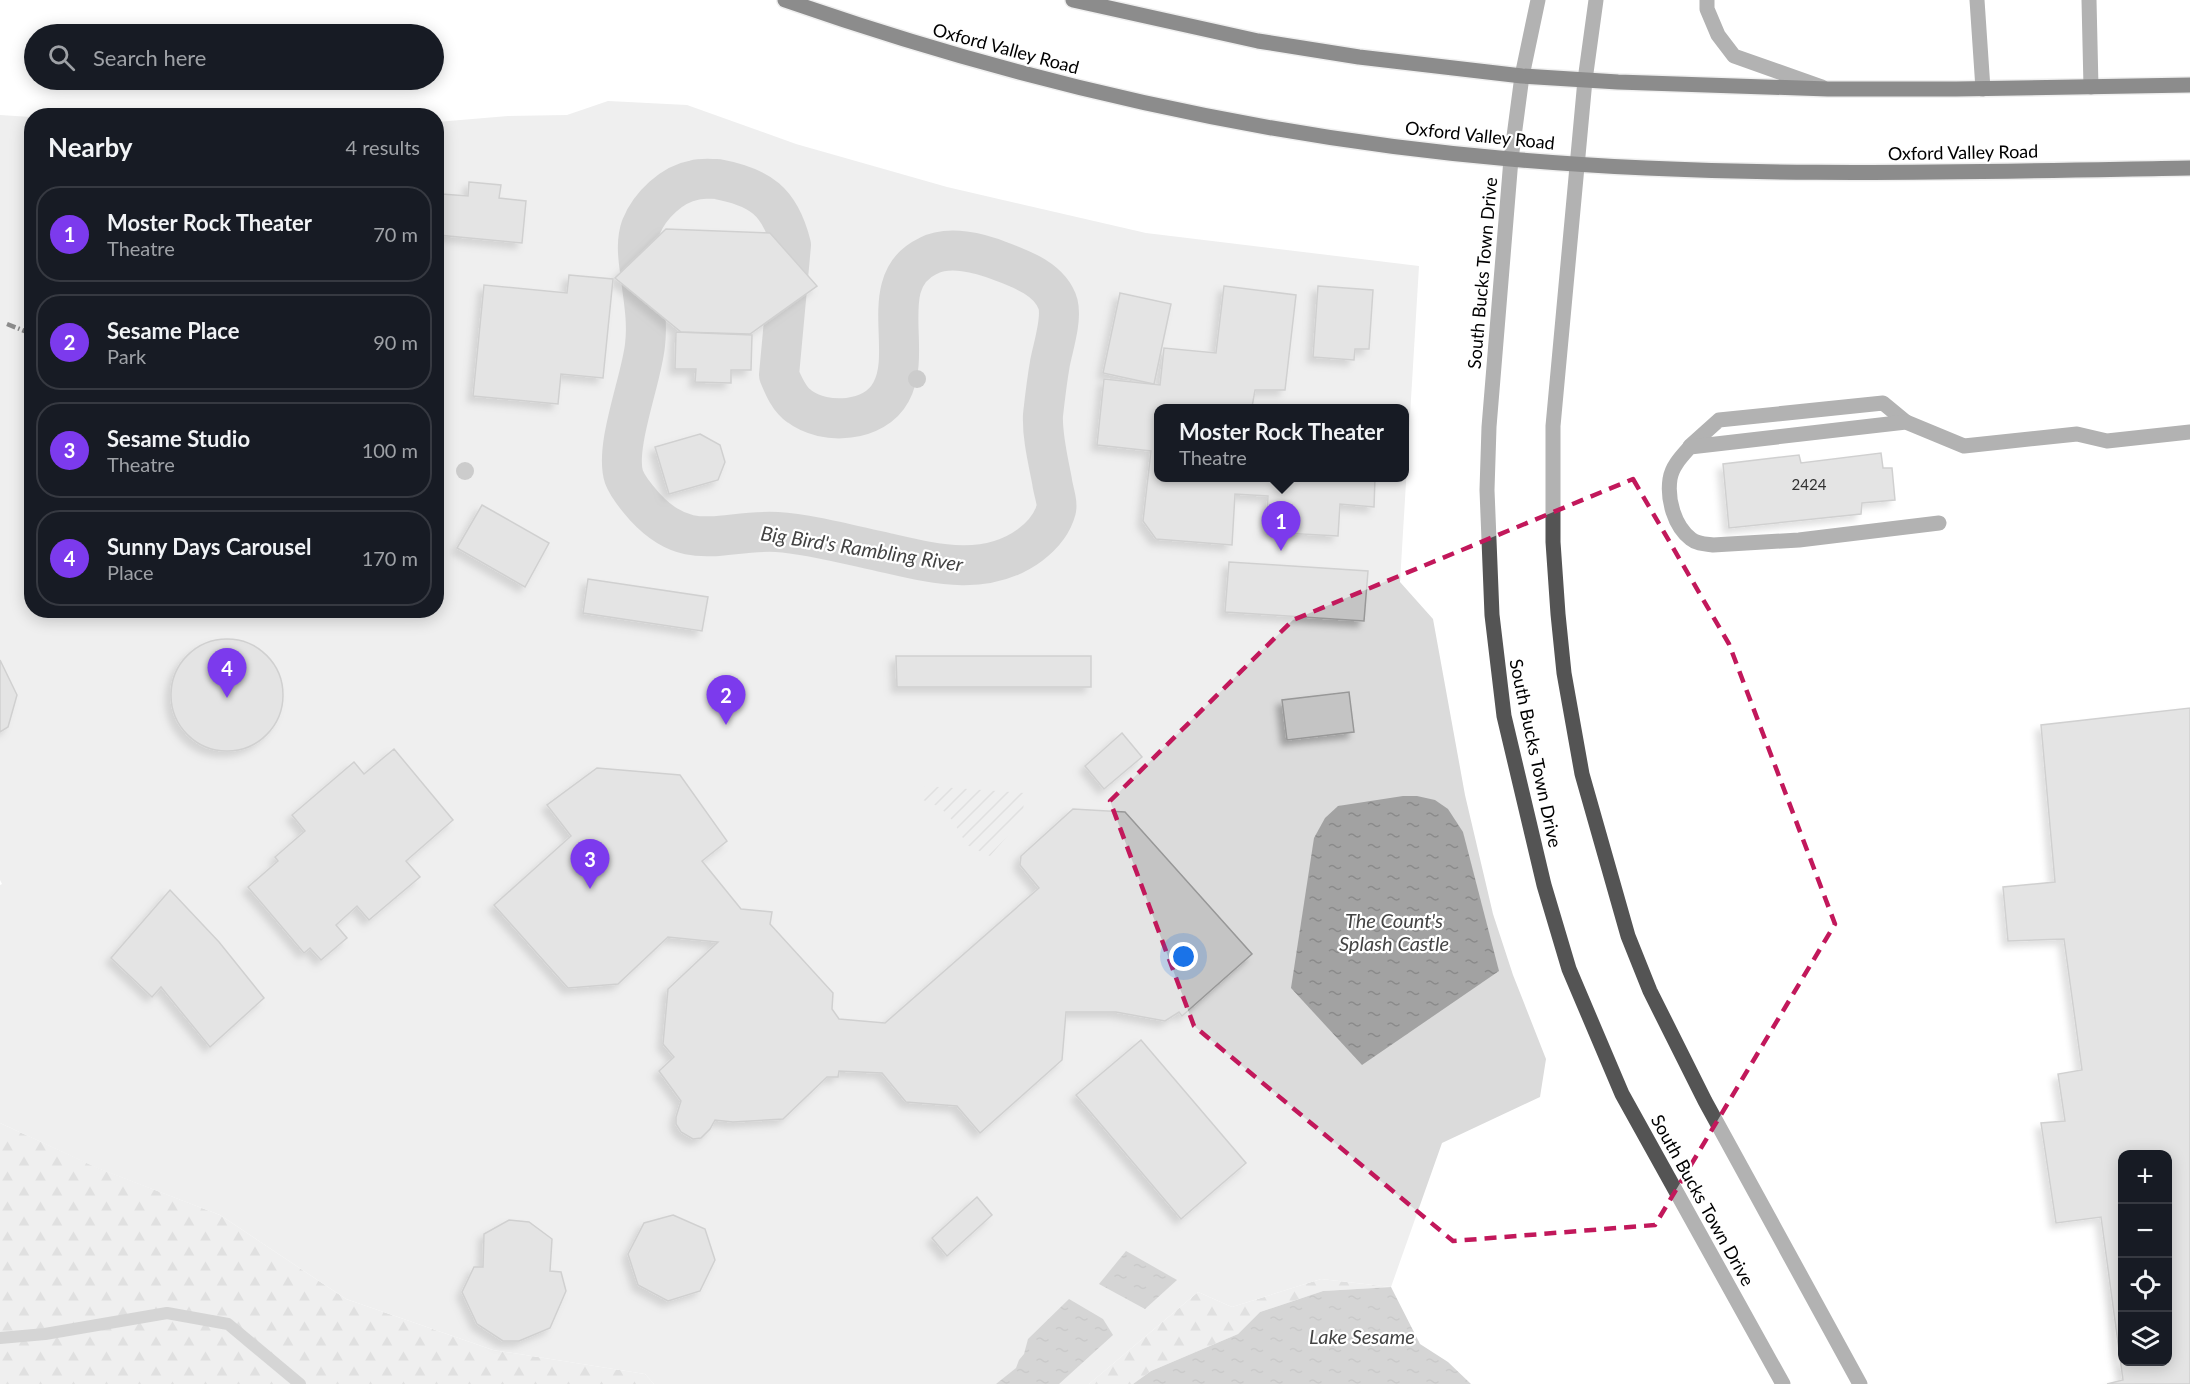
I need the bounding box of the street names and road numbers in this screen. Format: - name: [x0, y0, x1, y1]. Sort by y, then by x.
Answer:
- street label: Oxford Valley Road: [930, 18, 1082, 78]
- street label: Oxford Valley Road: [1404, 116, 1556, 154]
- street label: Oxford Valley Road: [1888, 140, 2038, 164]
- street label: South Bucks Town Drive: [1463, 176, 1501, 370]
- street label: South Bucks Town Drive: [1505, 657, 1567, 849]
- street label: South Bucks Town Drive: [1647, 1111, 1759, 1289]

